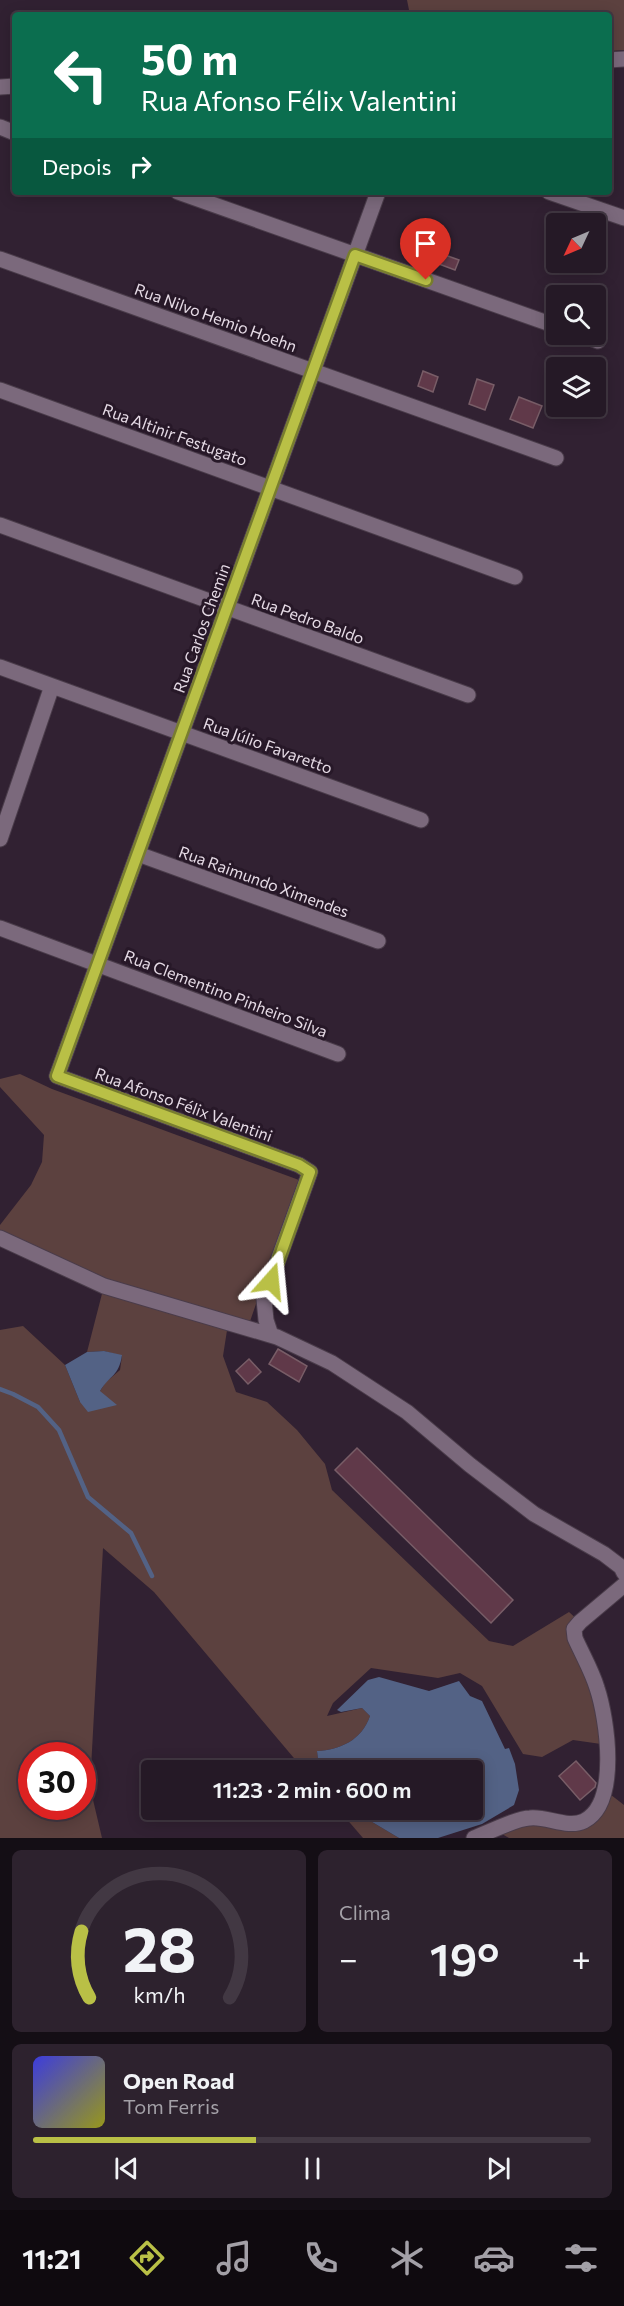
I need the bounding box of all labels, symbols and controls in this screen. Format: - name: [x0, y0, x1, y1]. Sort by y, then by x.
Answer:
- text: 50 m: [141, 32, 238, 84]
- icon: left: [42, 36, 120, 114]
- text: Rua Afonso Félix Valentini: [141, 84, 457, 117]
- icon: right: [124, 150, 157, 183]
- text: Depois: [42, 153, 112, 180]
- north arrow: [546, 213, 606, 273]
- map controls: [546, 213, 606, 417]
- pin: [400, 218, 451, 280]
- icon: arrive: [409, 227, 442, 260]
- street label: Rua Nilvo Hemio Hoehn: [132, 279, 300, 355]
- button: search: [546, 285, 606, 345]
- button: layers: [546, 357, 606, 417]
- street label: Rua Altinir Festugato: [100, 399, 250, 469]
- street label: Rua Carlos Chemin: [169, 561, 233, 695]
- street label: Rua Pedro Baldo: [249, 589, 367, 647]
- street label: Rua Júlio Favaretto: [201, 713, 335, 777]
- street label: Rua Raimundo Ximendes: [176, 841, 352, 921]
- street label: Rua Clementino Pinheiro Silva: [122, 945, 330, 1041]
- street label: Rua Afonso Félix Valentini: [93, 1063, 275, 1145]
- position arrow: [239, 1249, 303, 1313]
- speed limit sign: 30: [18, 1742, 96, 1820]
- text: 11:23 · 2 min · 600 m: [213, 1776, 411, 1803]
- text: Clima: [339, 1900, 391, 1924]
- text: 28: [122, 1909, 196, 1985]
- text: 19°: [430, 1930, 499, 1985]
- text: −: [339, 1937, 358, 1978]
- text: +: [572, 1937, 591, 1978]
- text: km/h: [133, 1981, 185, 2007]
- text: Open Road: [123, 2067, 234, 2094]
- text: Tom Ferris: [123, 2094, 219, 2118]
- icon: previous: [110, 2152, 143, 2185]
- icon: pause: [296, 2152, 329, 2185]
- icon: next: [482, 2152, 515, 2185]
- icon: directions: [126, 2237, 168, 2279]
- icon: music: [213, 2237, 255, 2279]
- icon: phone: [300, 2237, 342, 2279]
- icon: climate: [386, 2237, 428, 2279]
- icon: car: [473, 2237, 515, 2279]
- icon: filters: [560, 2237, 602, 2279]
- text: 11:21: [22, 2242, 82, 2275]

